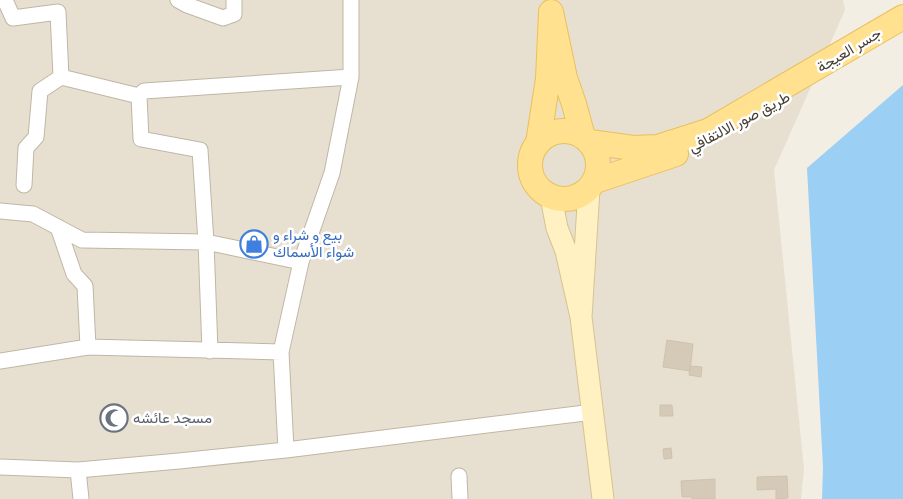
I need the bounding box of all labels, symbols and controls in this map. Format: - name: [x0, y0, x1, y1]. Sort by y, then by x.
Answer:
- street label: جسر العيجة: [814, 24, 884, 76]
- street label: طريق صور الالتفافي: [685, 88, 795, 160]
- place label: بيع و شراء و شواء الأسماك: [273, 226, 354, 261]
- shop icon: بيع و شراء و شواء الأسماك: [239, 229, 269, 259]
- mosque icon: مسجد عائشه: [99, 403, 129, 433]
- place label: مسجد عائشه: [133, 409, 212, 427]

